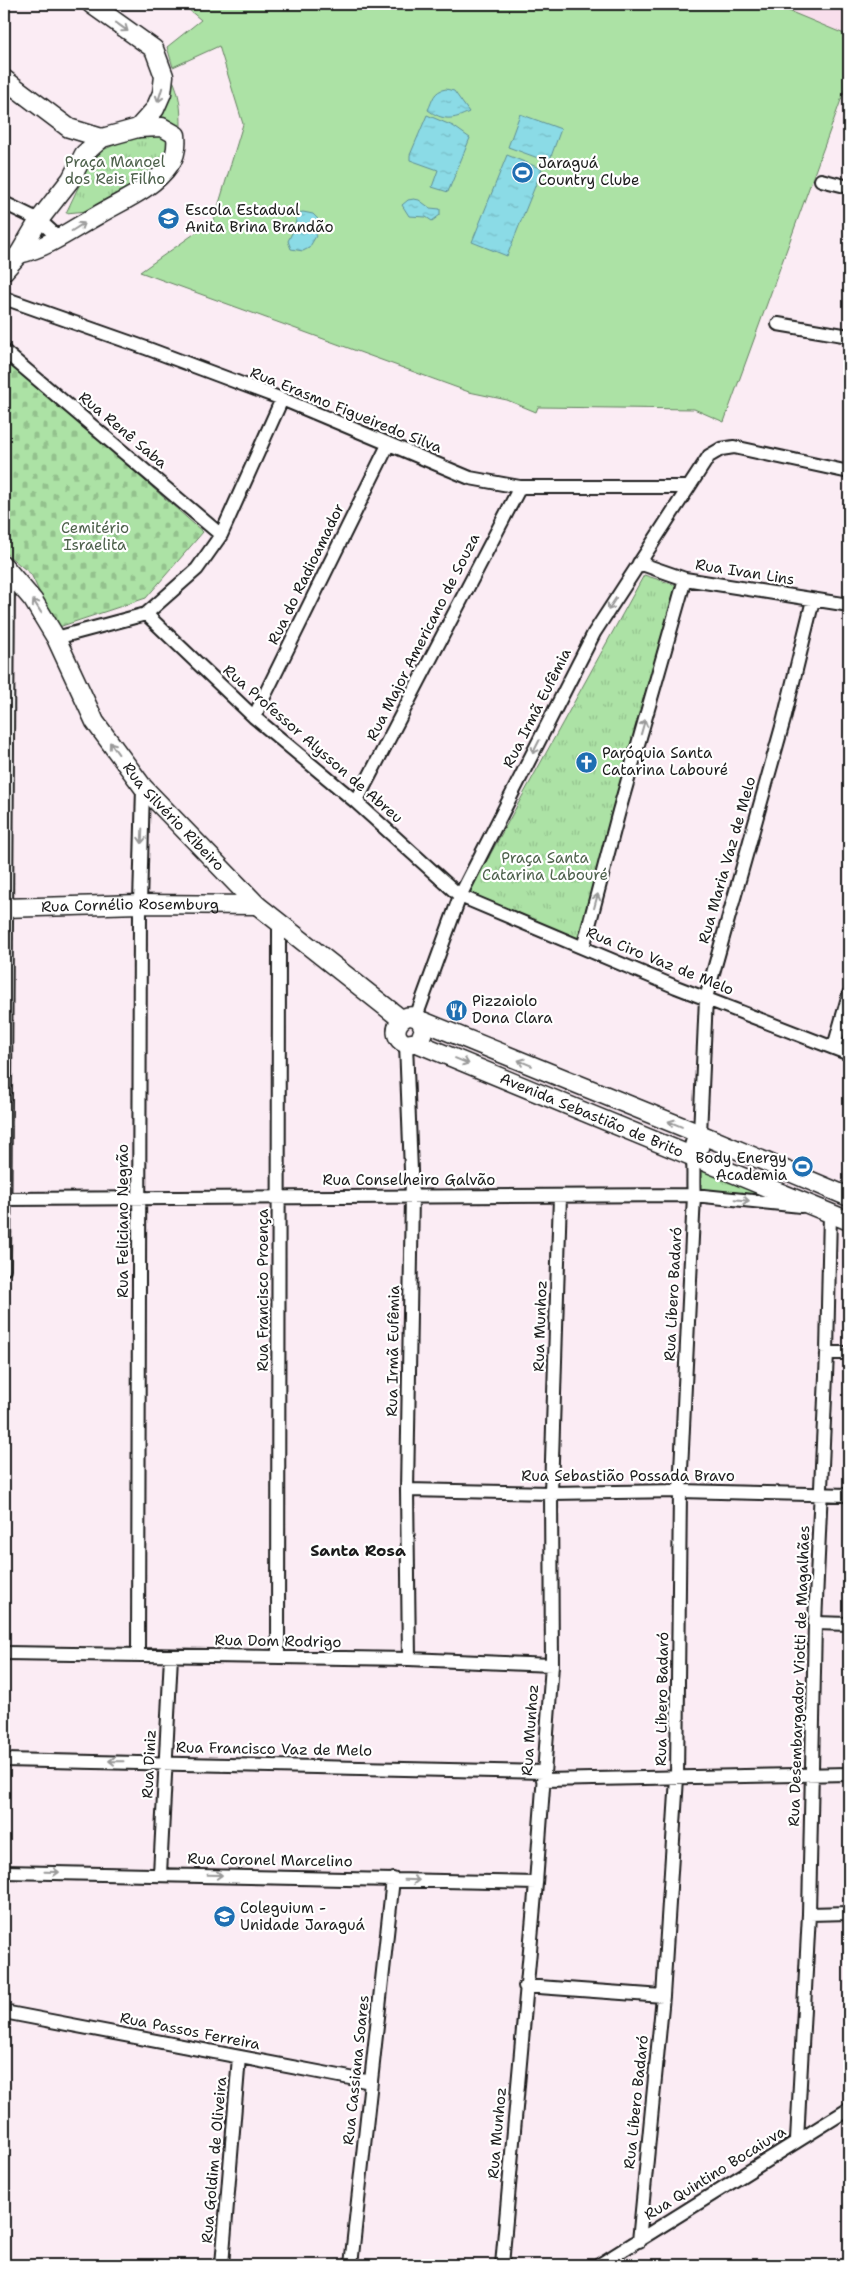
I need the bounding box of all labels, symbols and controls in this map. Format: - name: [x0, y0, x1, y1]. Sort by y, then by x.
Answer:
- one-way arrow: [115, 21, 128, 32]
- one-way arrow: [155, 87, 165, 103]
- park label: Praça Manoel dos Reis Filho: [65, 152, 166, 189]
- place label: Jaraguá Country Clube: [538, 153, 640, 190]
- sports icon: Jaraguá Country Clube: [510, 160, 534, 184]
- place label: Escola Estadual Anita Brina Brandão: [185, 200, 334, 237]
- school or university icon: Escola Estadual Anita Brina Brandão: [157, 207, 181, 231]
- one-way arrow: [71, 222, 85, 232]
- street label: Rua Erasmo Figueiredo Silva: [247, 362, 446, 458]
- street label: Rua Renê Saba: [75, 387, 172, 473]
- street label: Rua do Radioamador: [263, 500, 349, 648]
- park label: Cemitério Israelita: [61, 518, 129, 555]
- street label: Rua Major Americano de Souza: [362, 529, 485, 744]
- street label: Rua Ivan Lins: [694, 554, 796, 590]
- one-way arrow: [607, 597, 618, 611]
- one-way arrow: [31, 599, 41, 613]
- street label: Rua Irmã Eufêmia: [498, 644, 576, 771]
- street label: Rua Professor Alysson de Abreu: [219, 660, 407, 828]
- one-way arrow: [639, 720, 649, 736]
- one-way arrow: [531, 740, 541, 755]
- one-way arrow: [109, 742, 120, 755]
- place label: Paróquia Santa Catarina Labouré: [602, 743, 728, 780]
- church icon: Paróquia Santa Catarina Labouré: [574, 750, 598, 774]
- street label: Rua Silvério Ribeiro: [118, 758, 229, 875]
- street label: Rua Maria Vaz de Melo: [694, 774, 760, 946]
- one-way arrow: [137, 827, 147, 843]
- park label: Praça Santa Catarina Labouré: [482, 848, 608, 885]
- one-way arrow: [591, 893, 601, 909]
- street label: Rua Cornélio Rosemburg: [41, 894, 219, 917]
- street label: Rua Ciro Vaz de Melo: [583, 922, 737, 1000]
- place label: Pizzaiolo Dona Clara: [472, 991, 553, 1028]
- restaurant icon: Pizzaiolo Dona Clara: [444, 998, 468, 1022]
- one-way arrow: [454, 1057, 469, 1067]
- one-way arrow: [518, 1058, 533, 1067]
- street label: Avenida Sebastião de Brito: [497, 1068, 687, 1162]
- one-way arrow: [668, 1119, 683, 1128]
- street label: Rua Feliciano Negrão: [113, 1144, 133, 1298]
- place label: Body Energy Academia: [696, 1148, 788, 1185]
- sports icon: Body Energy Academia: [791, 1155, 815, 1179]
- street label: Rua Conselheiro Galvão: [323, 1170, 495, 1190]
- one-way arrow: [734, 1195, 750, 1205]
- street label: Rua Francisco Proença: [253, 1208, 273, 1371]
- street label: Rua Líbero Badaró: [659, 1226, 687, 1362]
- street label: Rua Munhoz: [528, 1280, 552, 1372]
- street label: Rua Irmã Eufêmia: [382, 1284, 404, 1417]
- street label: Rua Sebastião Possada Bravo: [521, 1466, 735, 1486]
- street label: Rua Desembargador Viotti de Magalhães: [784, 1525, 814, 1827]
- district label: Santa Rosa: [310, 1540, 406, 1561]
- street label: Rua Dom Rodrigo: [214, 1630, 342, 1652]
- street label: Rua Líbero Badaró: [651, 1632, 673, 1766]
- street label: Rua Munhoz: [517, 1684, 543, 1776]
- street label: Rua Diniz: [137, 1729, 161, 1799]
- street label: Rua Francisco Vaz de Melo: [176, 1737, 372, 1761]
- one-way arrow: [108, 1757, 124, 1766]
- street label: Rua Coronel Marcelino: [187, 1849, 353, 1871]
- one-way arrow: [44, 1867, 60, 1877]
- one-way arrow: [206, 1870, 223, 1880]
- one-way arrow: [404, 1875, 420, 1884]
- place label: Coleguium - Unidade Jaraguá: [240, 1898, 366, 1935]
- school or university icon: Coleguium - Unidade Jaraguá: [212, 1905, 236, 1929]
- street label: Rua Cassiana Soares: [338, 1994, 374, 2146]
- street label: Rua Passos Ferreira: [118, 2008, 262, 2055]
- street label: Rua Líbero Badaró: [619, 2034, 653, 2170]
- street label: Rua Goldim de Oliveira: [197, 2075, 231, 2244]
- street label: Rua Munhoz: [483, 2086, 511, 2180]
- street label: Rua Quintino Bocaiuva: [640, 2121, 790, 2225]

